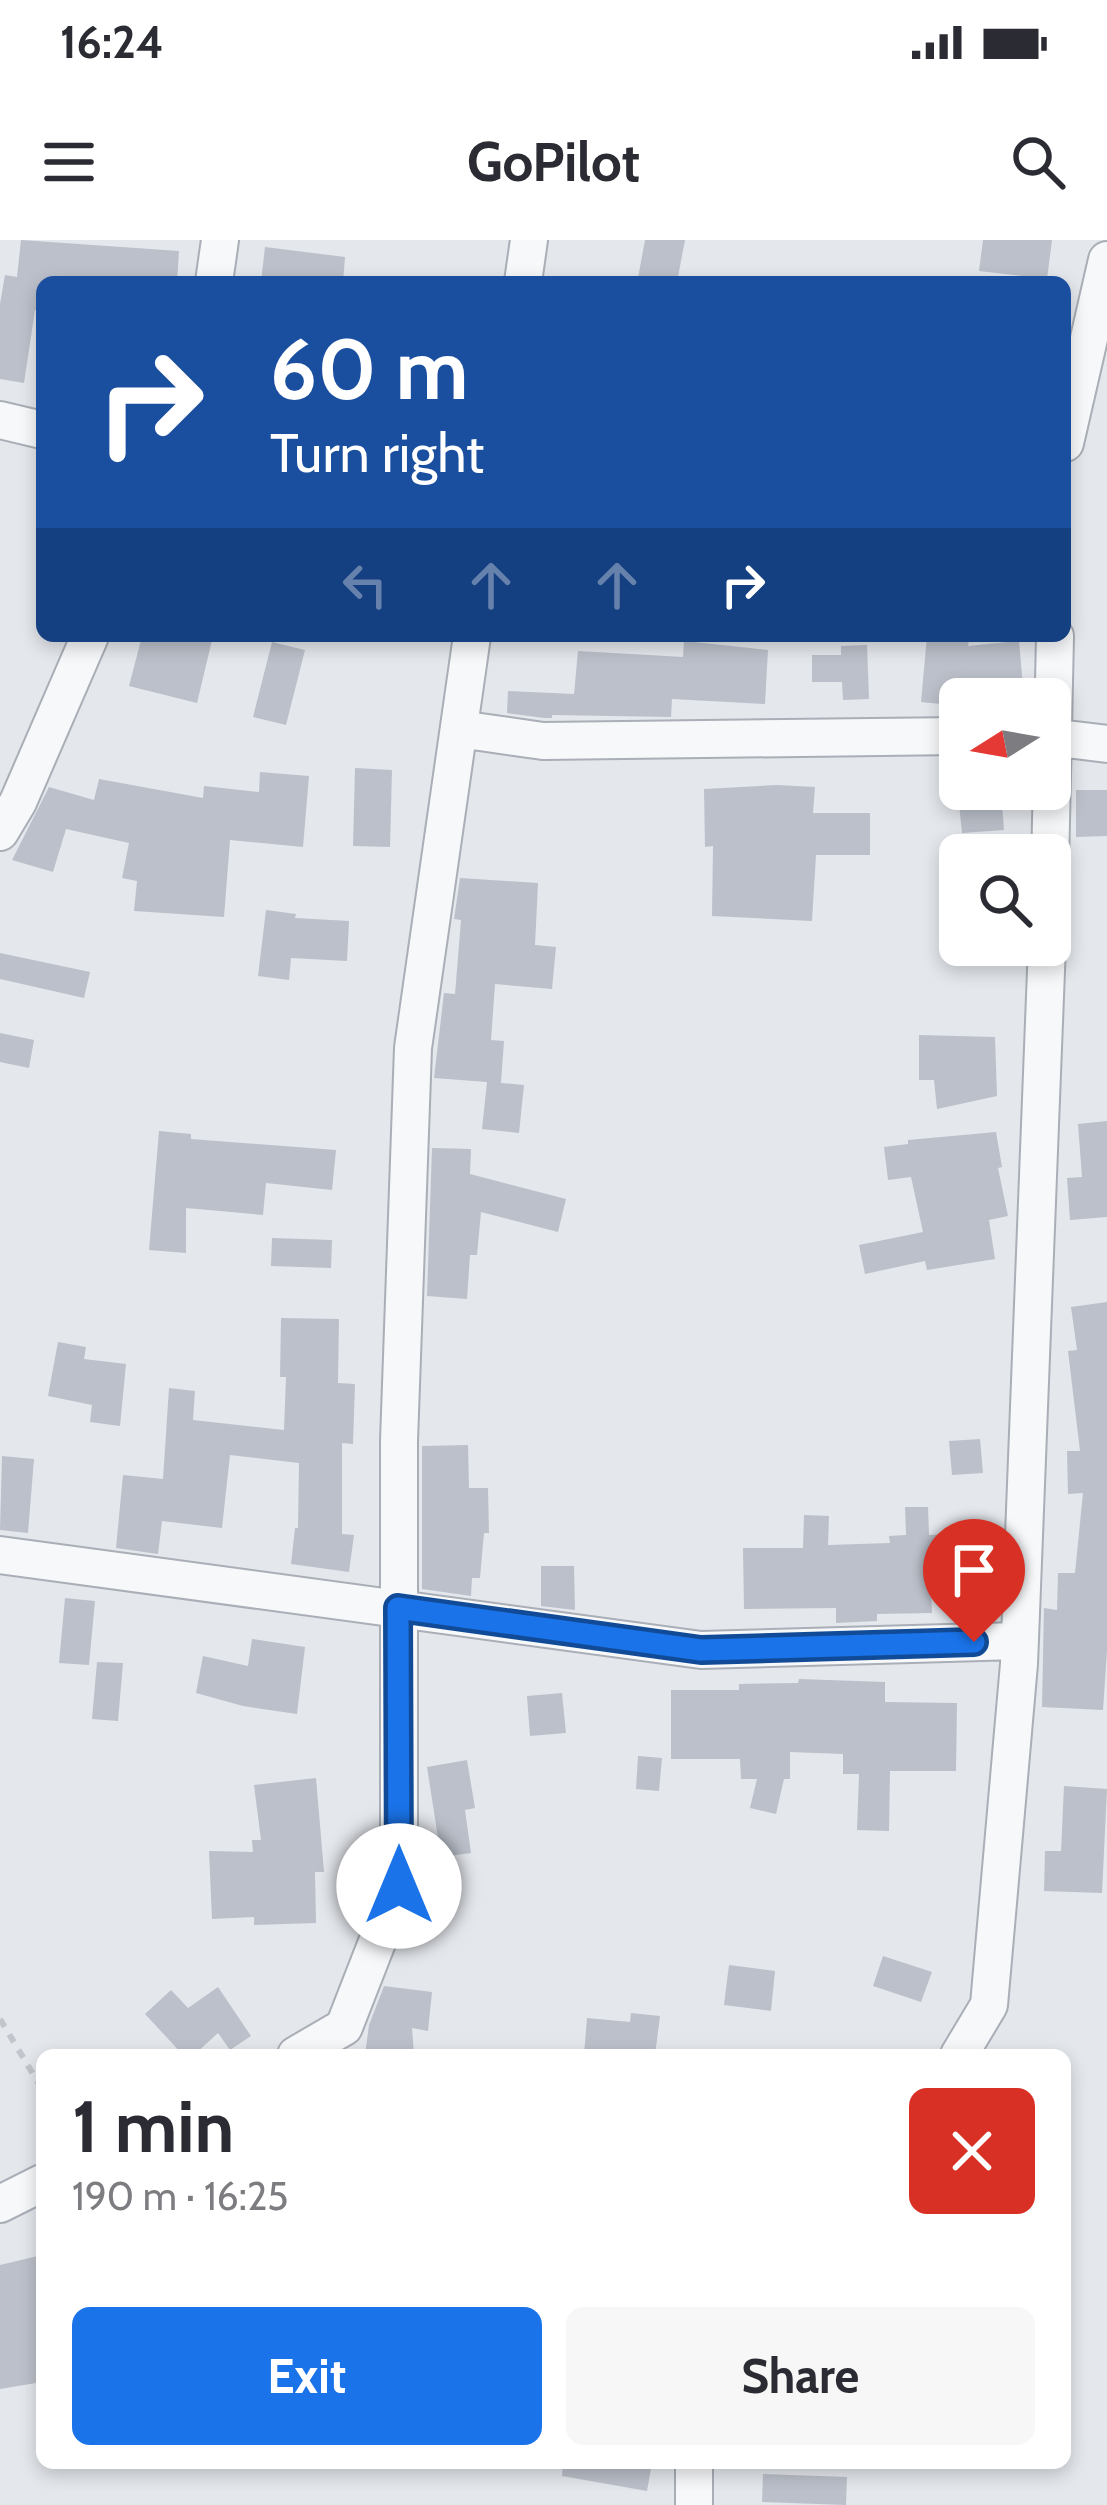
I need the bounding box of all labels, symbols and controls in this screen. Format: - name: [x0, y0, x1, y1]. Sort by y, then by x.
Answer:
- text: 16:24: [60, 15, 164, 69]
- icon: menu: [36, 129, 102, 195]
- text: GoPilot: [467, 129, 640, 195]
- icon: search: [1005, 129, 1071, 195]
- text: 60 m: [270, 318, 468, 420]
- icon: right: [72, 324, 228, 480]
- text: Turn right: [270, 420, 484, 486]
- icon: left: [332, 552, 398, 618]
- icon: ahead: [458, 552, 524, 618]
- icon: ahead: [584, 552, 650, 618]
- icon: right: [710, 552, 776, 618]
- north arrow: [939, 678, 1071, 810]
- map controls: [939, 678, 1071, 966]
- button: search: [939, 834, 1071, 966]
- pin: [923, 1519, 1025, 1642]
- icon: arrive: [941, 1537, 1007, 1603]
- position arrow: [336, 1823, 462, 1949]
- text: 1 min: [72, 2083, 234, 2170]
- button: close: [909, 2088, 1035, 2214]
- text: 190 m · 16:25: [72, 2172, 288, 2220]
- button: Exit: [72, 2307, 542, 2445]
- button: Share: [566, 2307, 1035, 2445]

